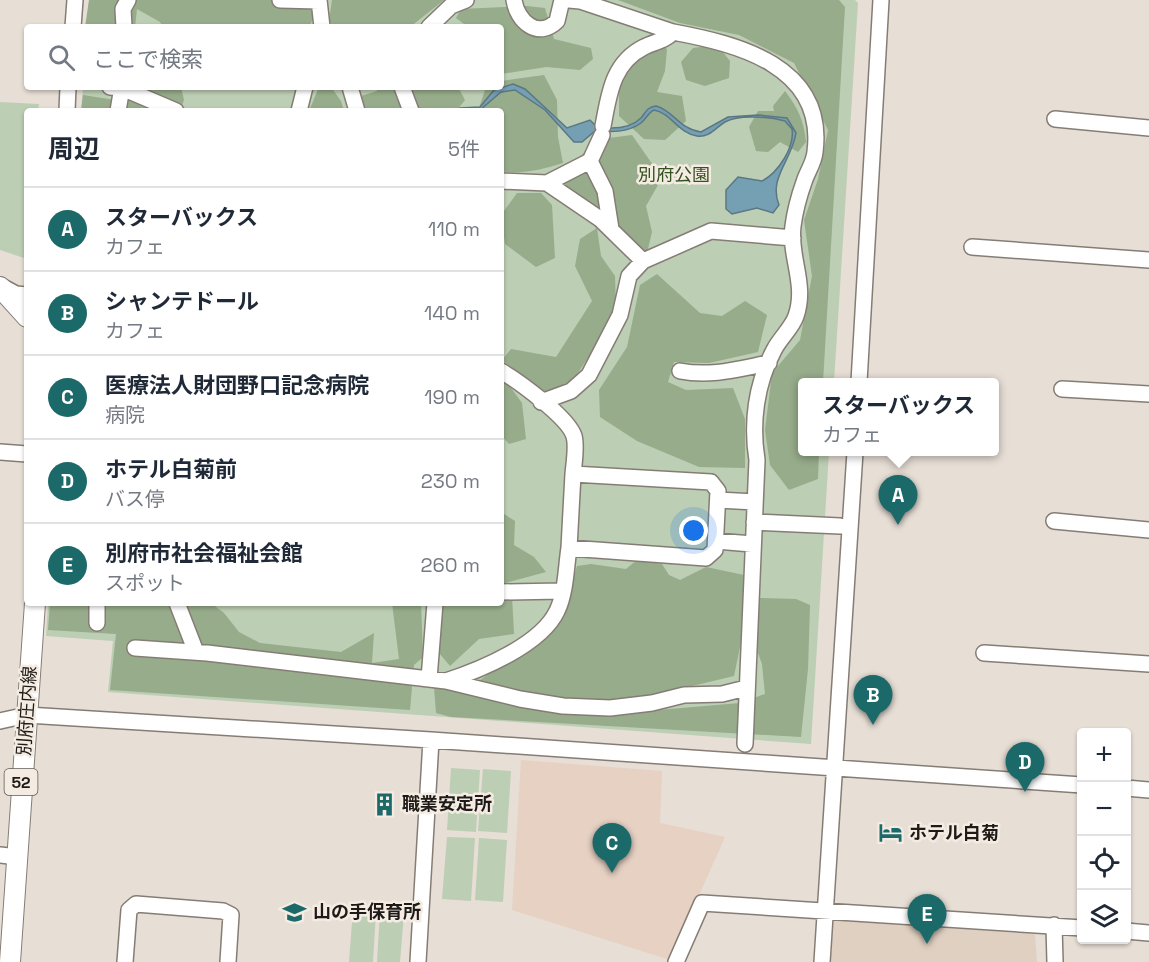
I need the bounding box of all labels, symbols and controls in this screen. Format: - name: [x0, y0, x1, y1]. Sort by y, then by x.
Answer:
- search box: [24, 24, 504, 90]
- icon: search: [45, 41, 78, 74]
- text: ここで検索: [93, 45, 203, 73]
- text: 周辺: [48, 132, 100, 166]
- text: 5件: [448, 136, 480, 162]
- park label: 別府公園: [638, 163, 710, 186]
- text: スターバックス: [105, 203, 258, 231]
- text: A: [61, 216, 74, 242]
- text: 110 m: [428, 216, 480, 242]
- text: カフェ: [105, 234, 165, 260]
- text: シャンテドール: [105, 287, 259, 315]
- text: B: [61, 300, 74, 326]
- text: 140 m: [424, 300, 480, 326]
- text: カフェ: [105, 318, 165, 344]
- text: 医療法人財団野口記念病院: [105, 371, 369, 399]
- popup: [798, 378, 999, 456]
- text: C: [61, 384, 74, 410]
- text: 190 m: [424, 384, 480, 410]
- text: スターバックス: [822, 391, 975, 419]
- text: 病院: [105, 402, 145, 428]
- text: カフェ: [822, 422, 882, 448]
- text: ホテル白菊前: [105, 455, 237, 483]
- text: D: [61, 468, 74, 494]
- text: 230 m: [421, 468, 480, 494]
- pin: A: [878, 476, 918, 525]
- text: バス停: [105, 486, 165, 512]
- your location: [679, 516, 708, 545]
- text: 別府市社会福祉会館: [105, 539, 303, 567]
- text: E: [62, 552, 73, 578]
- text: 260 m: [421, 552, 480, 578]
- text: スポット: [105, 570, 185, 596]
- street label: 別府庄内線: [12, 665, 41, 757]
- pin: B: [854, 676, 892, 725]
- map controls: [1077, 728, 1131, 944]
- button: +: [1077, 728, 1131, 782]
- pin: D: [1006, 742, 1044, 792]
- road number: 52: [4, 769, 38, 795]
- button: −: [1077, 782, 1131, 836]
- building icon: 職業安定所: [371, 791, 397, 817]
- place label: 職業安定所: [402, 792, 492, 815]
- hotel icon: ホテル白菊: [878, 820, 904, 846]
- place label: ホテル白菊: [909, 821, 999, 844]
- pin: C: [592, 824, 632, 873]
- button: locate: [1077, 836, 1131, 890]
- button: layers: [1077, 890, 1131, 944]
- pin: E: [908, 894, 946, 944]
- school or university icon: 山の手保育所: [282, 899, 308, 925]
- place label: 山の手保育所: [313, 900, 421, 923]

